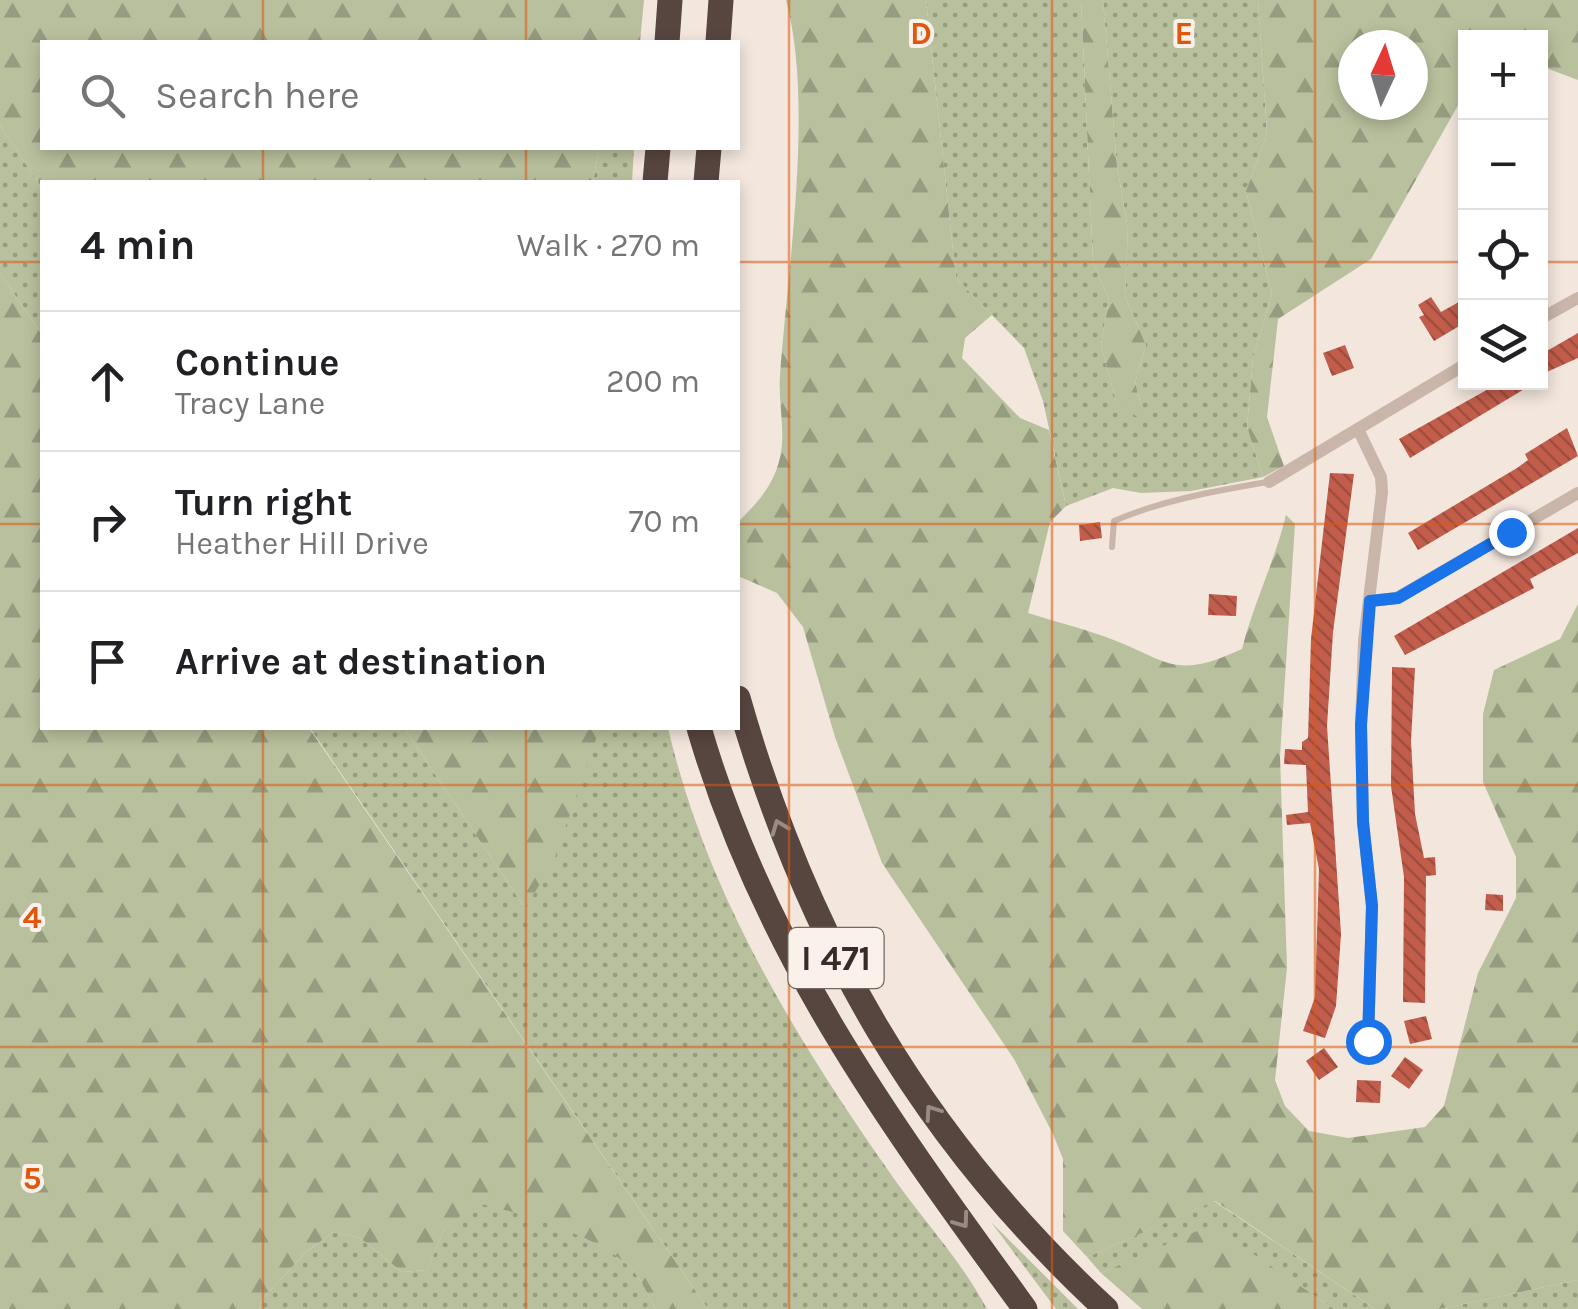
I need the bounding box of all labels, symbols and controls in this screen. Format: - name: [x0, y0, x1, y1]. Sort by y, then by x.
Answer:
- text: D: [910, 15, 932, 52]
- text: E: [1175, 15, 1193, 52]
- north arrow: [1338, 30, 1428, 120]
- map controls: [1458, 30, 1548, 390]
- button: +: [1458, 30, 1548, 120]
- search box: [40, 40, 740, 150]
- icon: search: [75, 68, 130, 123]
- text: Search here: [155, 73, 359, 118]
- button: −: [1458, 120, 1548, 210]
- button: locate: [1458, 210, 1548, 300]
- text: 4 min: [80, 220, 195, 270]
- text: Walk · 270 m: [517, 227, 700, 264]
- button: layers: [1458, 300, 1548, 390]
- text: Continue: [175, 340, 339, 385]
- icon: ahead: [80, 354, 135, 409]
- text: 200 m: [606, 363, 700, 400]
- text: Tracy Lane: [175, 385, 325, 422]
- text: Turn right: [175, 480, 352, 525]
- icon: right: [80, 494, 135, 549]
- text: 70 m: [628, 503, 700, 540]
- route end: [1489, 510, 1535, 556]
- text: Heather Hill Drive: [175, 525, 429, 562]
- icon: arrive: [80, 634, 135, 689]
- text: Arrive at destination: [175, 639, 547, 684]
- one-way arrow: [771, 819, 791, 837]
- text: 4: [22, 899, 42, 936]
- road number: I 471: [788, 928, 884, 988]
- route start: [1346, 1019, 1392, 1065]
- one-way arrow: [926, 1105, 944, 1124]
- text: 5: [23, 1160, 41, 1197]
- one-way arrow: [950, 1210, 967, 1228]

